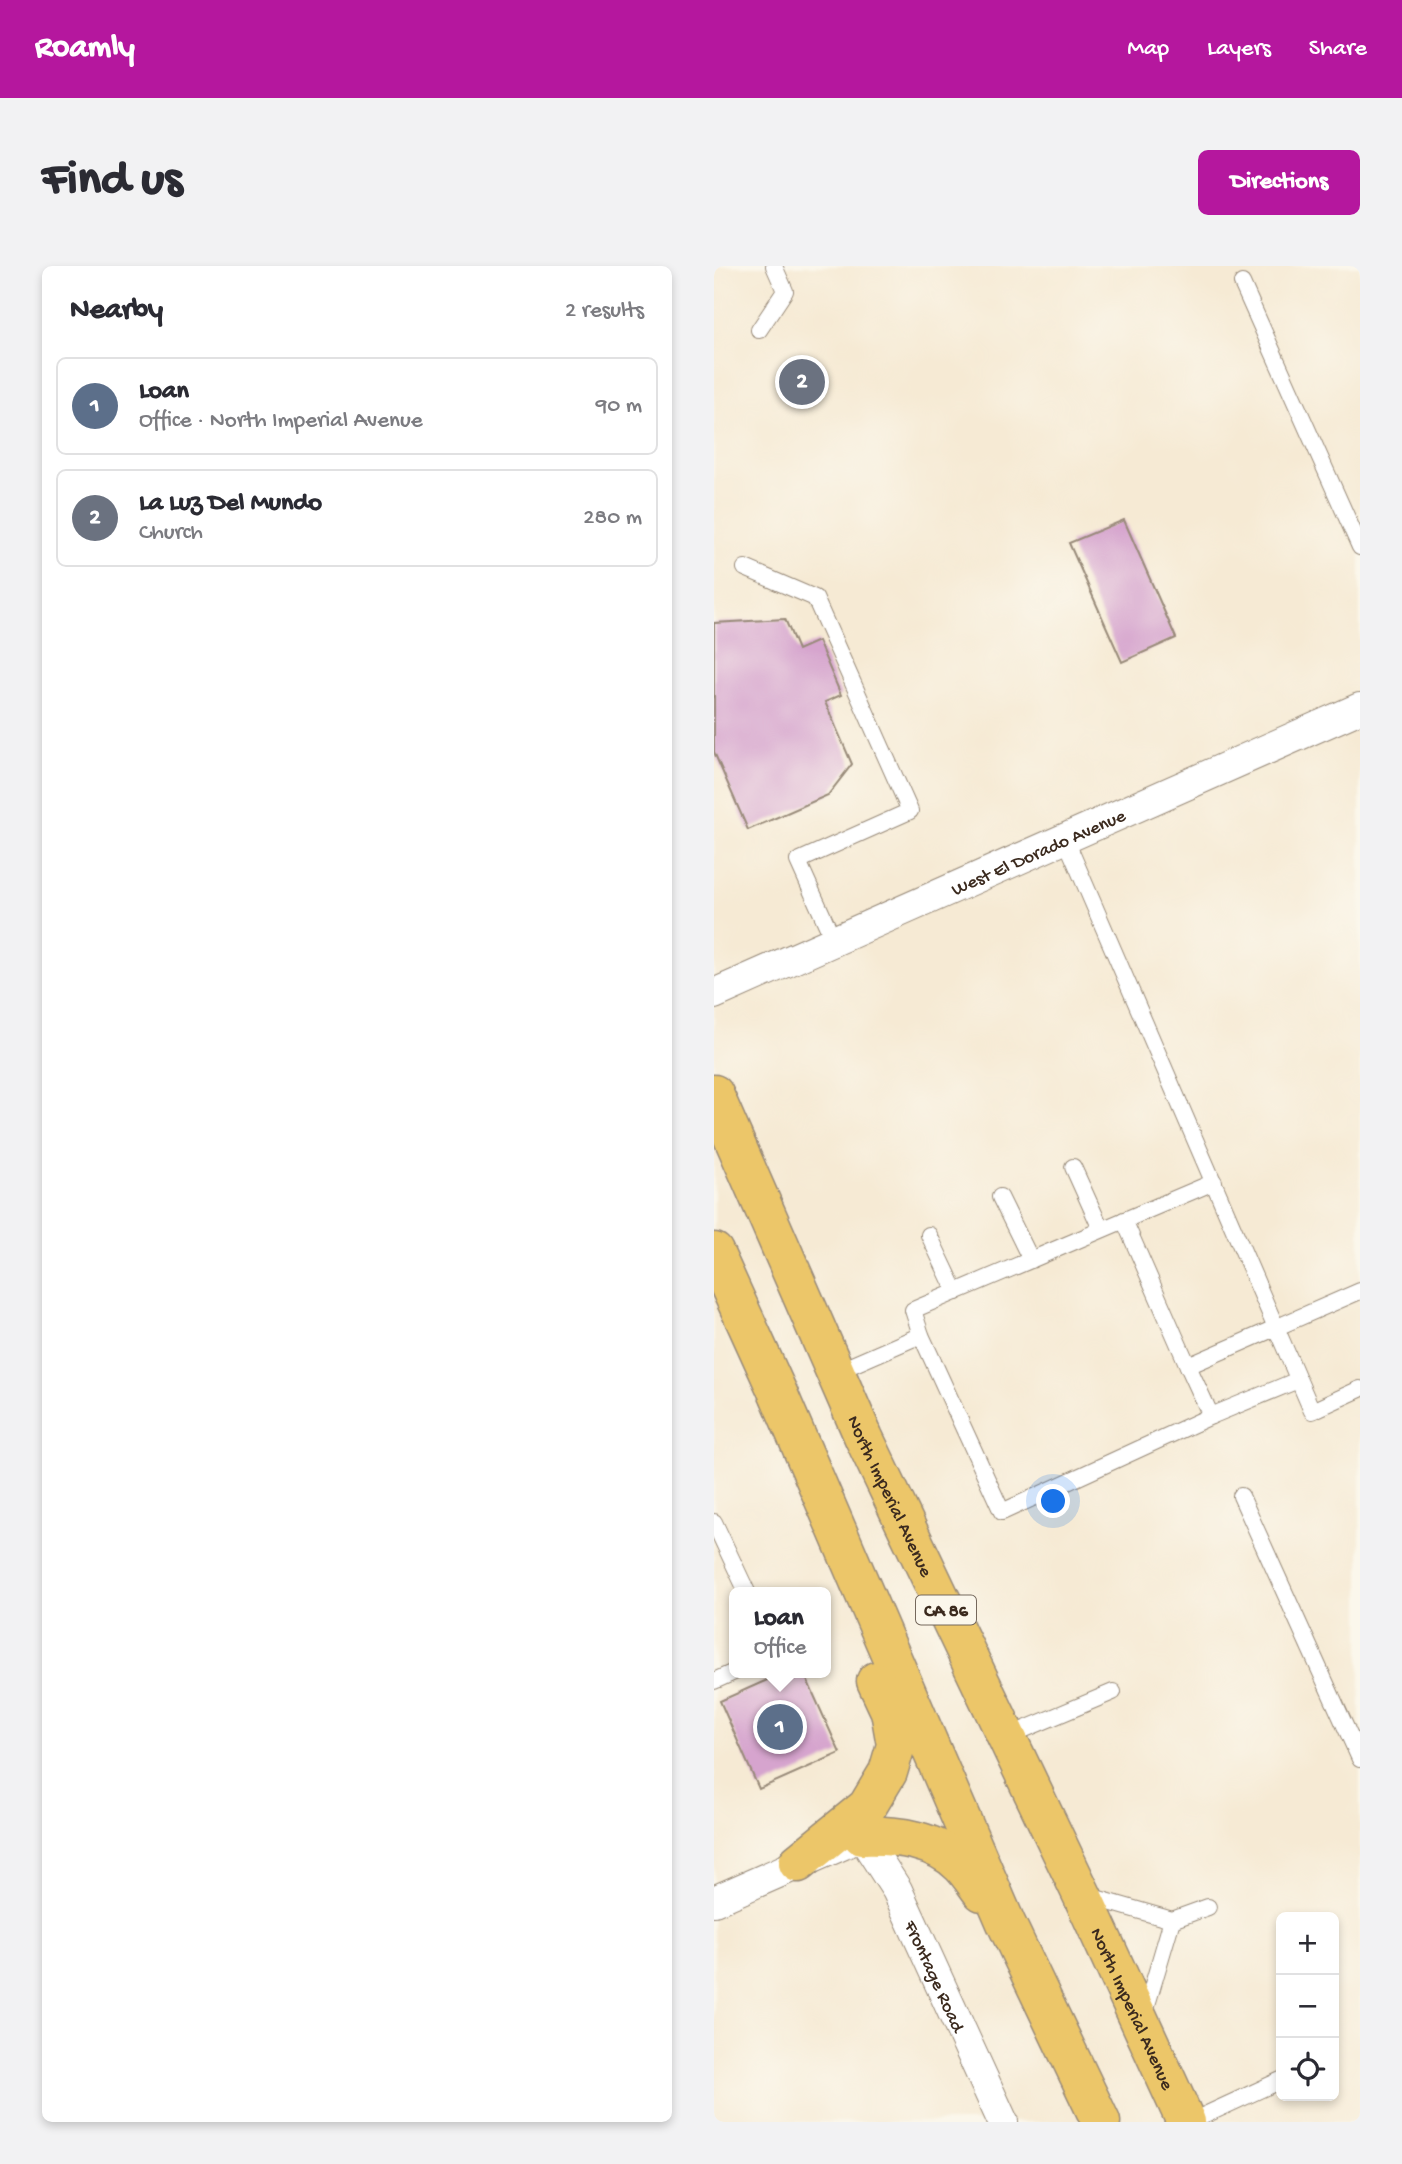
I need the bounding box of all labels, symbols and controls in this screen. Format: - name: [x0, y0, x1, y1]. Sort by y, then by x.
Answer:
- text: Roamly: [35, 30, 135, 68]
- text: Map: [1127, 35, 1169, 64]
- text: Layers: [1207, 35, 1271, 64]
- text: Share: [1309, 35, 1367, 64]
- button: Directions: [1198, 150, 1360, 215]
- text: Find us: [42, 153, 182, 211]
- text: Nearby: [70, 294, 163, 329]
- text: 2 results: [565, 298, 644, 325]
- pin: 2: [779, 356, 825, 408]
- text: Loan: [139, 377, 189, 408]
- text: 1: [90, 393, 100, 420]
- text: 90 m: [596, 393, 642, 420]
- text: Office · North Imperial Avenue: [139, 408, 423, 435]
- text: La Luz Del Mundo: [139, 489, 322, 520]
- text: 2: [89, 505, 101, 532]
- text: 280 m: [583, 505, 642, 532]
- text: Church: [139, 520, 203, 547]
- street label: West El Dorado Avenue: [948, 805, 1130, 902]
- street label: North Imperial Avenue: [841, 1413, 937, 1582]
- your location: [1036, 1484, 1070, 1518]
- popup: [729, 1587, 831, 1678]
- road number: CA 86: [916, 1596, 976, 1624]
- text: Loan: [754, 1604, 804, 1635]
- text: Office: [754, 1635, 806, 1662]
- pin: 1: [757, 1701, 803, 1753]
- map controls: [1276, 1912, 1339, 2101]
- button: +: [1276, 1912, 1339, 1975]
- street label: Frontage Road: [897, 1917, 969, 2038]
- street label: North Imperial Avenue: [1084, 1925, 1178, 2095]
- button: −: [1276, 1975, 1339, 2038]
- button: locate: [1276, 2038, 1339, 2101]

